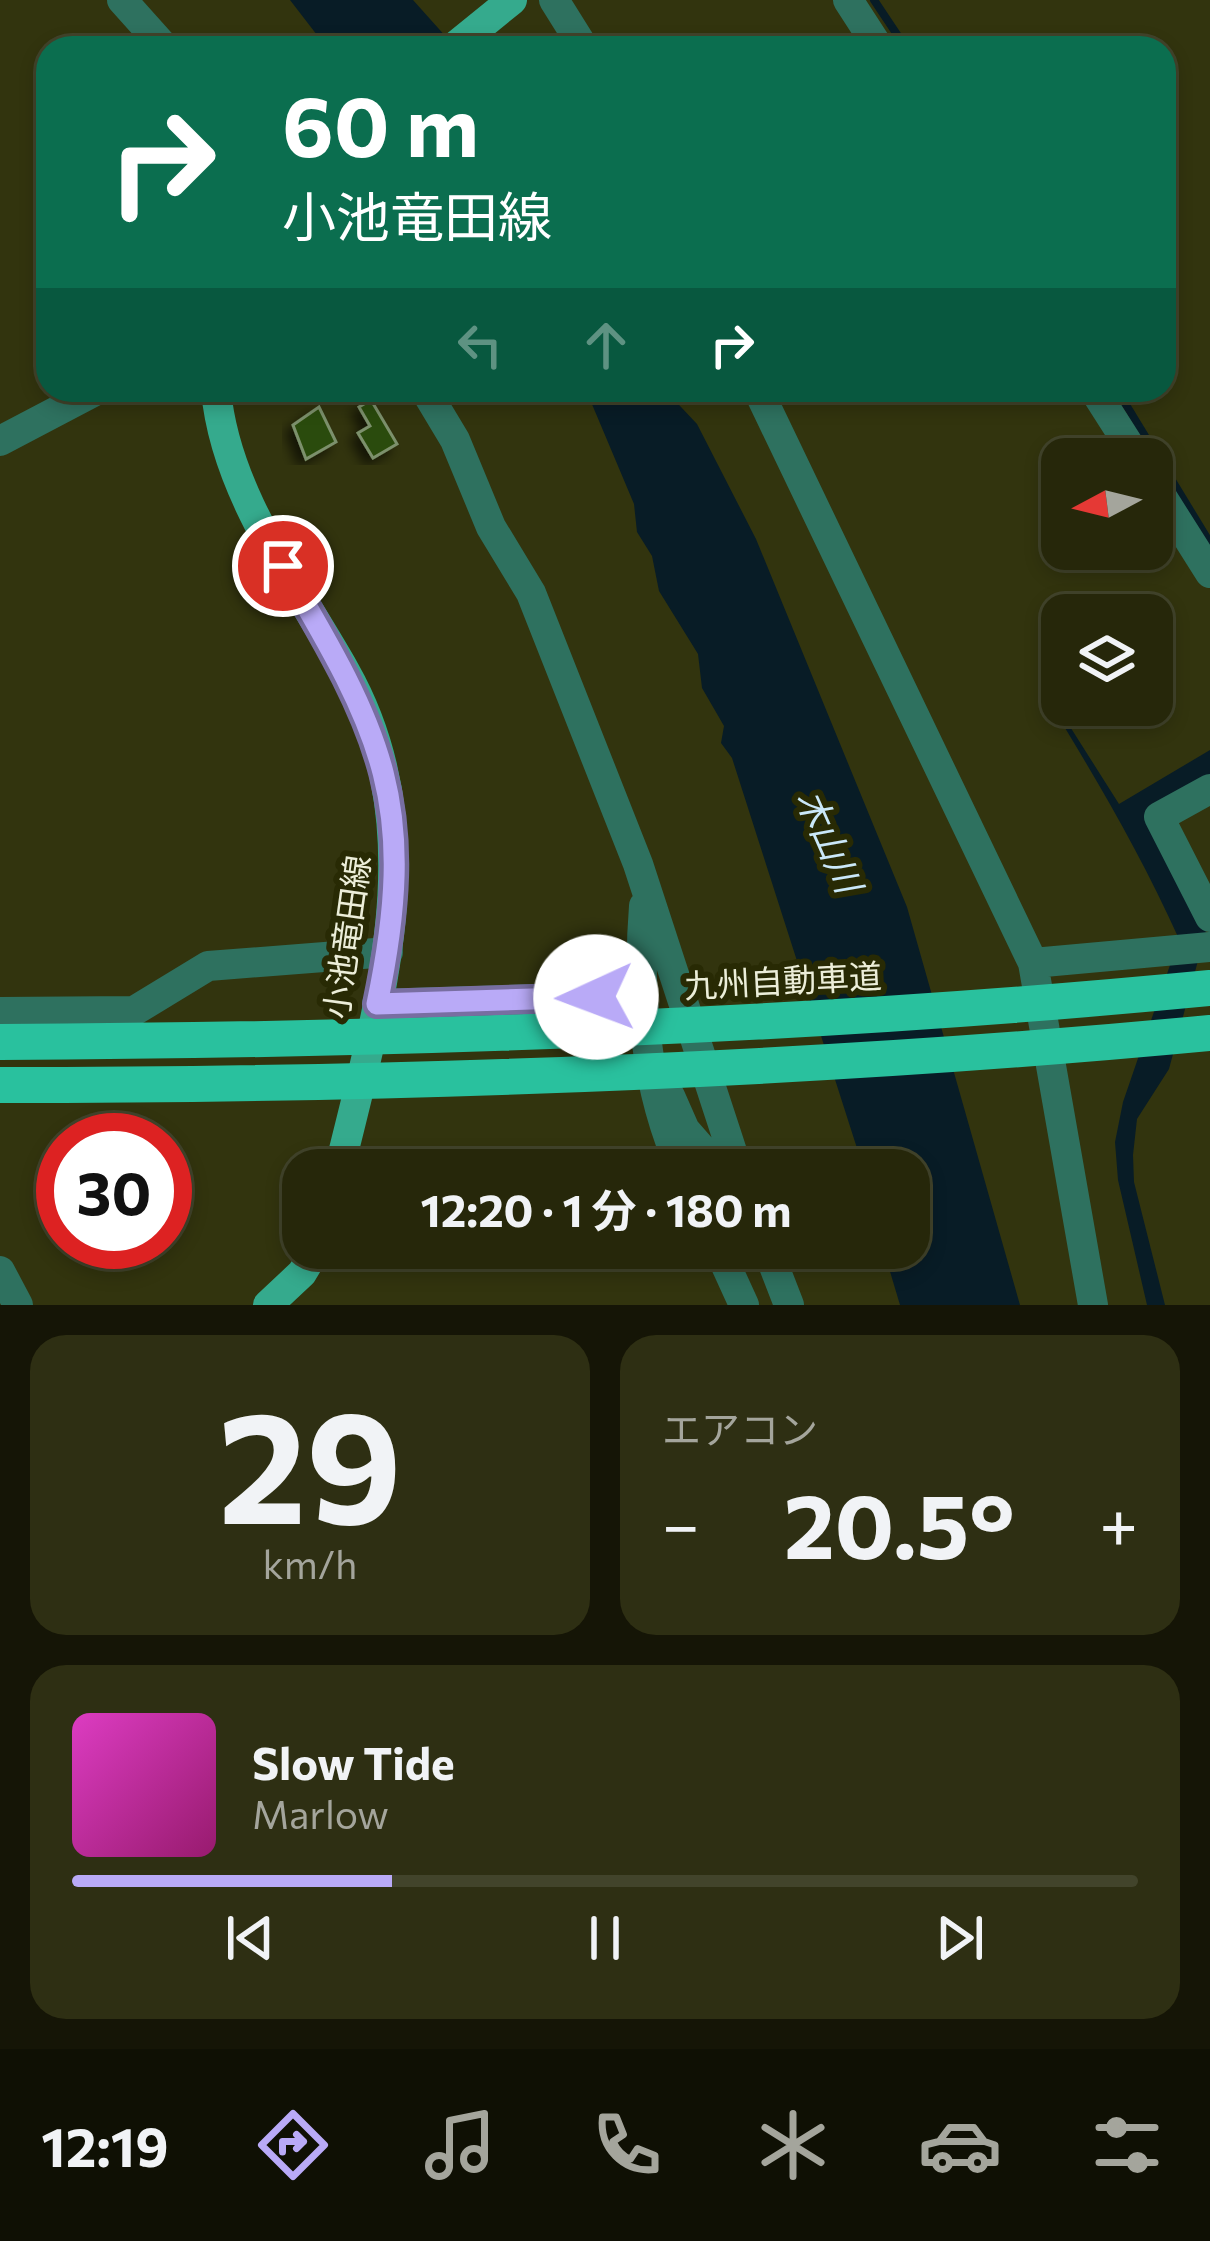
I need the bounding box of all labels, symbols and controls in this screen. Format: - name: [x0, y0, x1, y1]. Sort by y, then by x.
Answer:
- text: 60 m: [282, 72, 479, 174]
- icon: right: [84, 84, 240, 240]
- text: 小池竜田線: [282, 182, 552, 248]
- icon: left: [447, 312, 513, 378]
- icon: ahead: [573, 312, 639, 378]
- icon: right: [699, 312, 765, 378]
- north arrow: [1041, 438, 1173, 570]
- map controls: [1041, 438, 1173, 726]
- pin: [232, 515, 334, 617]
- icon: arrive: [250, 533, 316, 599]
- button: layers: [1041, 594, 1173, 726]
- water label: 木山川: [789, 782, 875, 902]
- street label: 小池竜田線: [314, 852, 377, 1021]
- position arrow: [533, 934, 659, 1060]
- street label: 九州自動車道: [683, 954, 883, 1005]
- speed limit sign: 30: [36, 1113, 192, 1269]
- text: 12:20 · 1 分 · 180 m: [420, 1181, 792, 1236]
- text: 29: [218, 1365, 402, 1556]
- text: エアコン: [662, 1404, 818, 1452]
- text: 20.5°: [784, 1467, 1015, 1578]
- text: −: [662, 1482, 700, 1563]
- text: +: [1099, 1482, 1138, 1563]
- text: km/h: [263, 1539, 357, 1587]
- text: Slow Tide: [252, 1734, 455, 1789]
- text: Marlow: [252, 1789, 389, 1837]
- icon: previous: [217, 1905, 283, 1971]
- icon: pause: [572, 1905, 638, 1971]
- icon: next: [927, 1905, 993, 1971]
- icon: directions: [251, 2103, 335, 2187]
- icon: music: [418, 2103, 502, 2187]
- icon: phone: [585, 2103, 669, 2187]
- icon: climate: [751, 2103, 835, 2187]
- icon: car: [918, 2103, 1002, 2187]
- icon: filters: [1085, 2103, 1169, 2187]
- text: 12:19: [41, 2112, 169, 2178]

